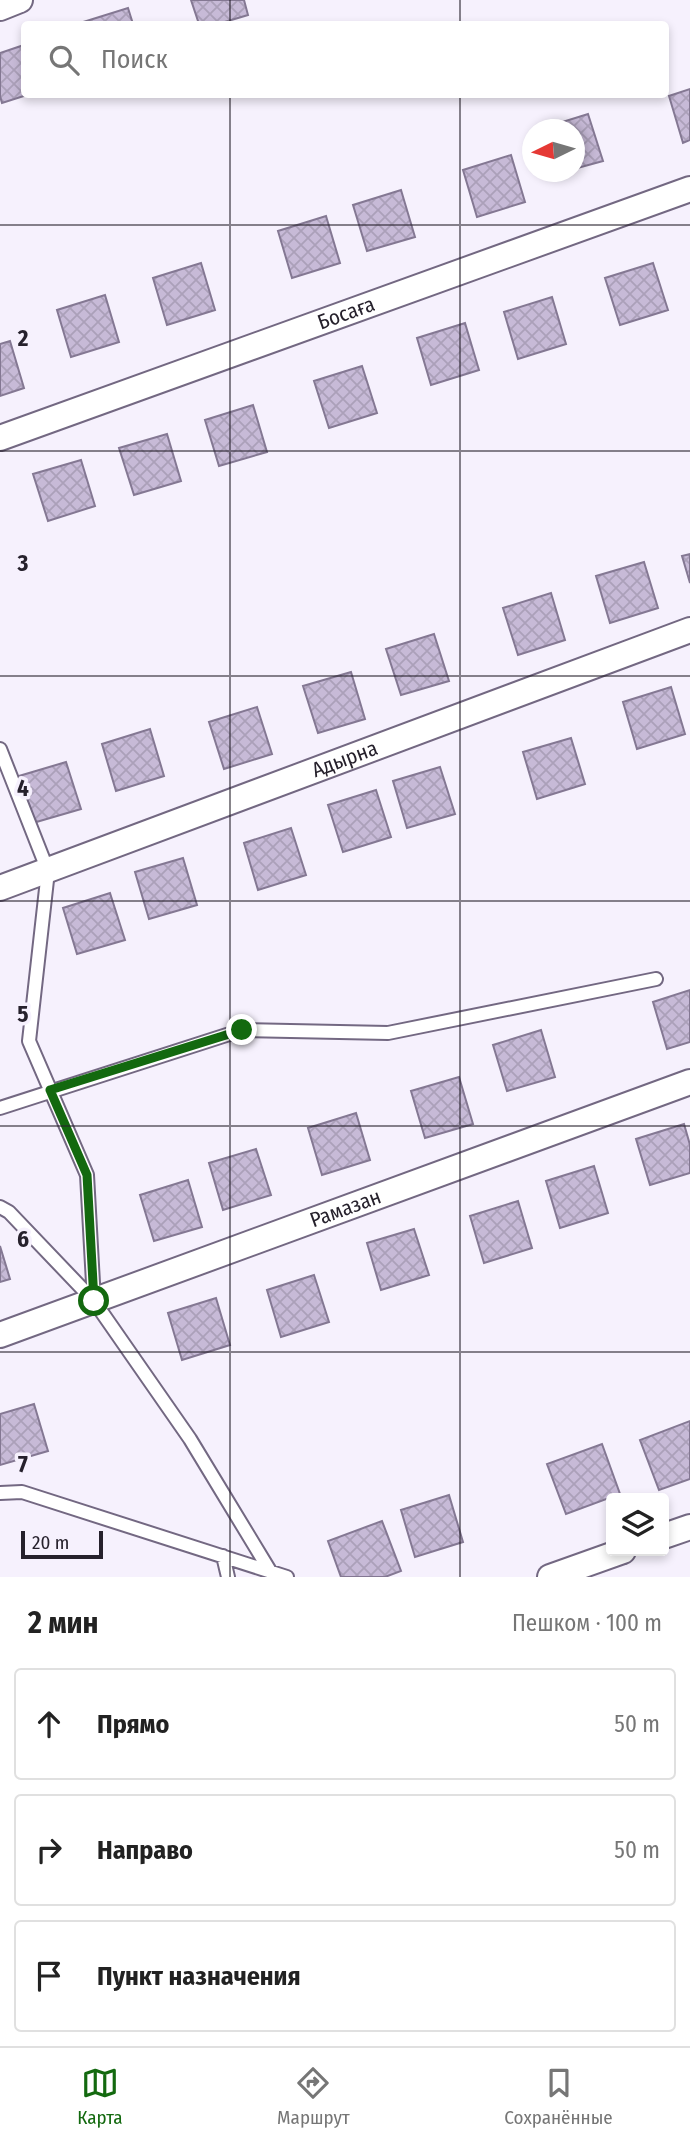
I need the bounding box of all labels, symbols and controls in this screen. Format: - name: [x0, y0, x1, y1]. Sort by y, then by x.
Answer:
- search box: [21, 21, 669, 98]
- icon: search: [45, 41, 83, 79]
- text: Поиск: [101, 44, 168, 75]
- north arrow: [522, 119, 585, 182]
- street label: Босаға: [314, 291, 378, 335]
- text: 2: [17, 324, 29, 352]
- text: 3: [17, 549, 29, 577]
- street label: Адырна: [308, 735, 381, 783]
- text: 4: [17, 774, 29, 802]
- text: 5: [17, 1000, 29, 1028]
- route end: [226, 1014, 257, 1045]
- street label: Рамазан: [306, 1183, 385, 1233]
- text: 6: [17, 1225, 29, 1253]
- route start: [78, 1285, 109, 1316]
- text: 7: [18, 1450, 28, 1478]
- map controls: [606, 1493, 669, 1556]
- button: layers: [606, 1493, 669, 1556]
- scale bar: [21, 1528, 103, 1560]
- text: 20 m: [32, 1531, 69, 1554]
- text: 2 мин: [28, 1605, 99, 1641]
- text: Пешком · 100 m: [512, 1609, 662, 1637]
- icon: ahead: [30, 1705, 68, 1743]
- text: Прямо: [97, 1709, 169, 1740]
- text: 50 m: [614, 1710, 660, 1738]
- icon: right: [30, 1831, 68, 1869]
- text: Направо: [97, 1835, 193, 1866]
- text: 50 m: [614, 1836, 660, 1864]
- icon: arrive: [30, 1957, 68, 1995]
- text: Пункт назначения: [97, 1961, 301, 1992]
- tab: Карта: [77, 2064, 123, 2129]
- tab: Маршрут: [277, 2064, 350, 2129]
- tab: Сохранённые: [504, 2064, 613, 2129]

